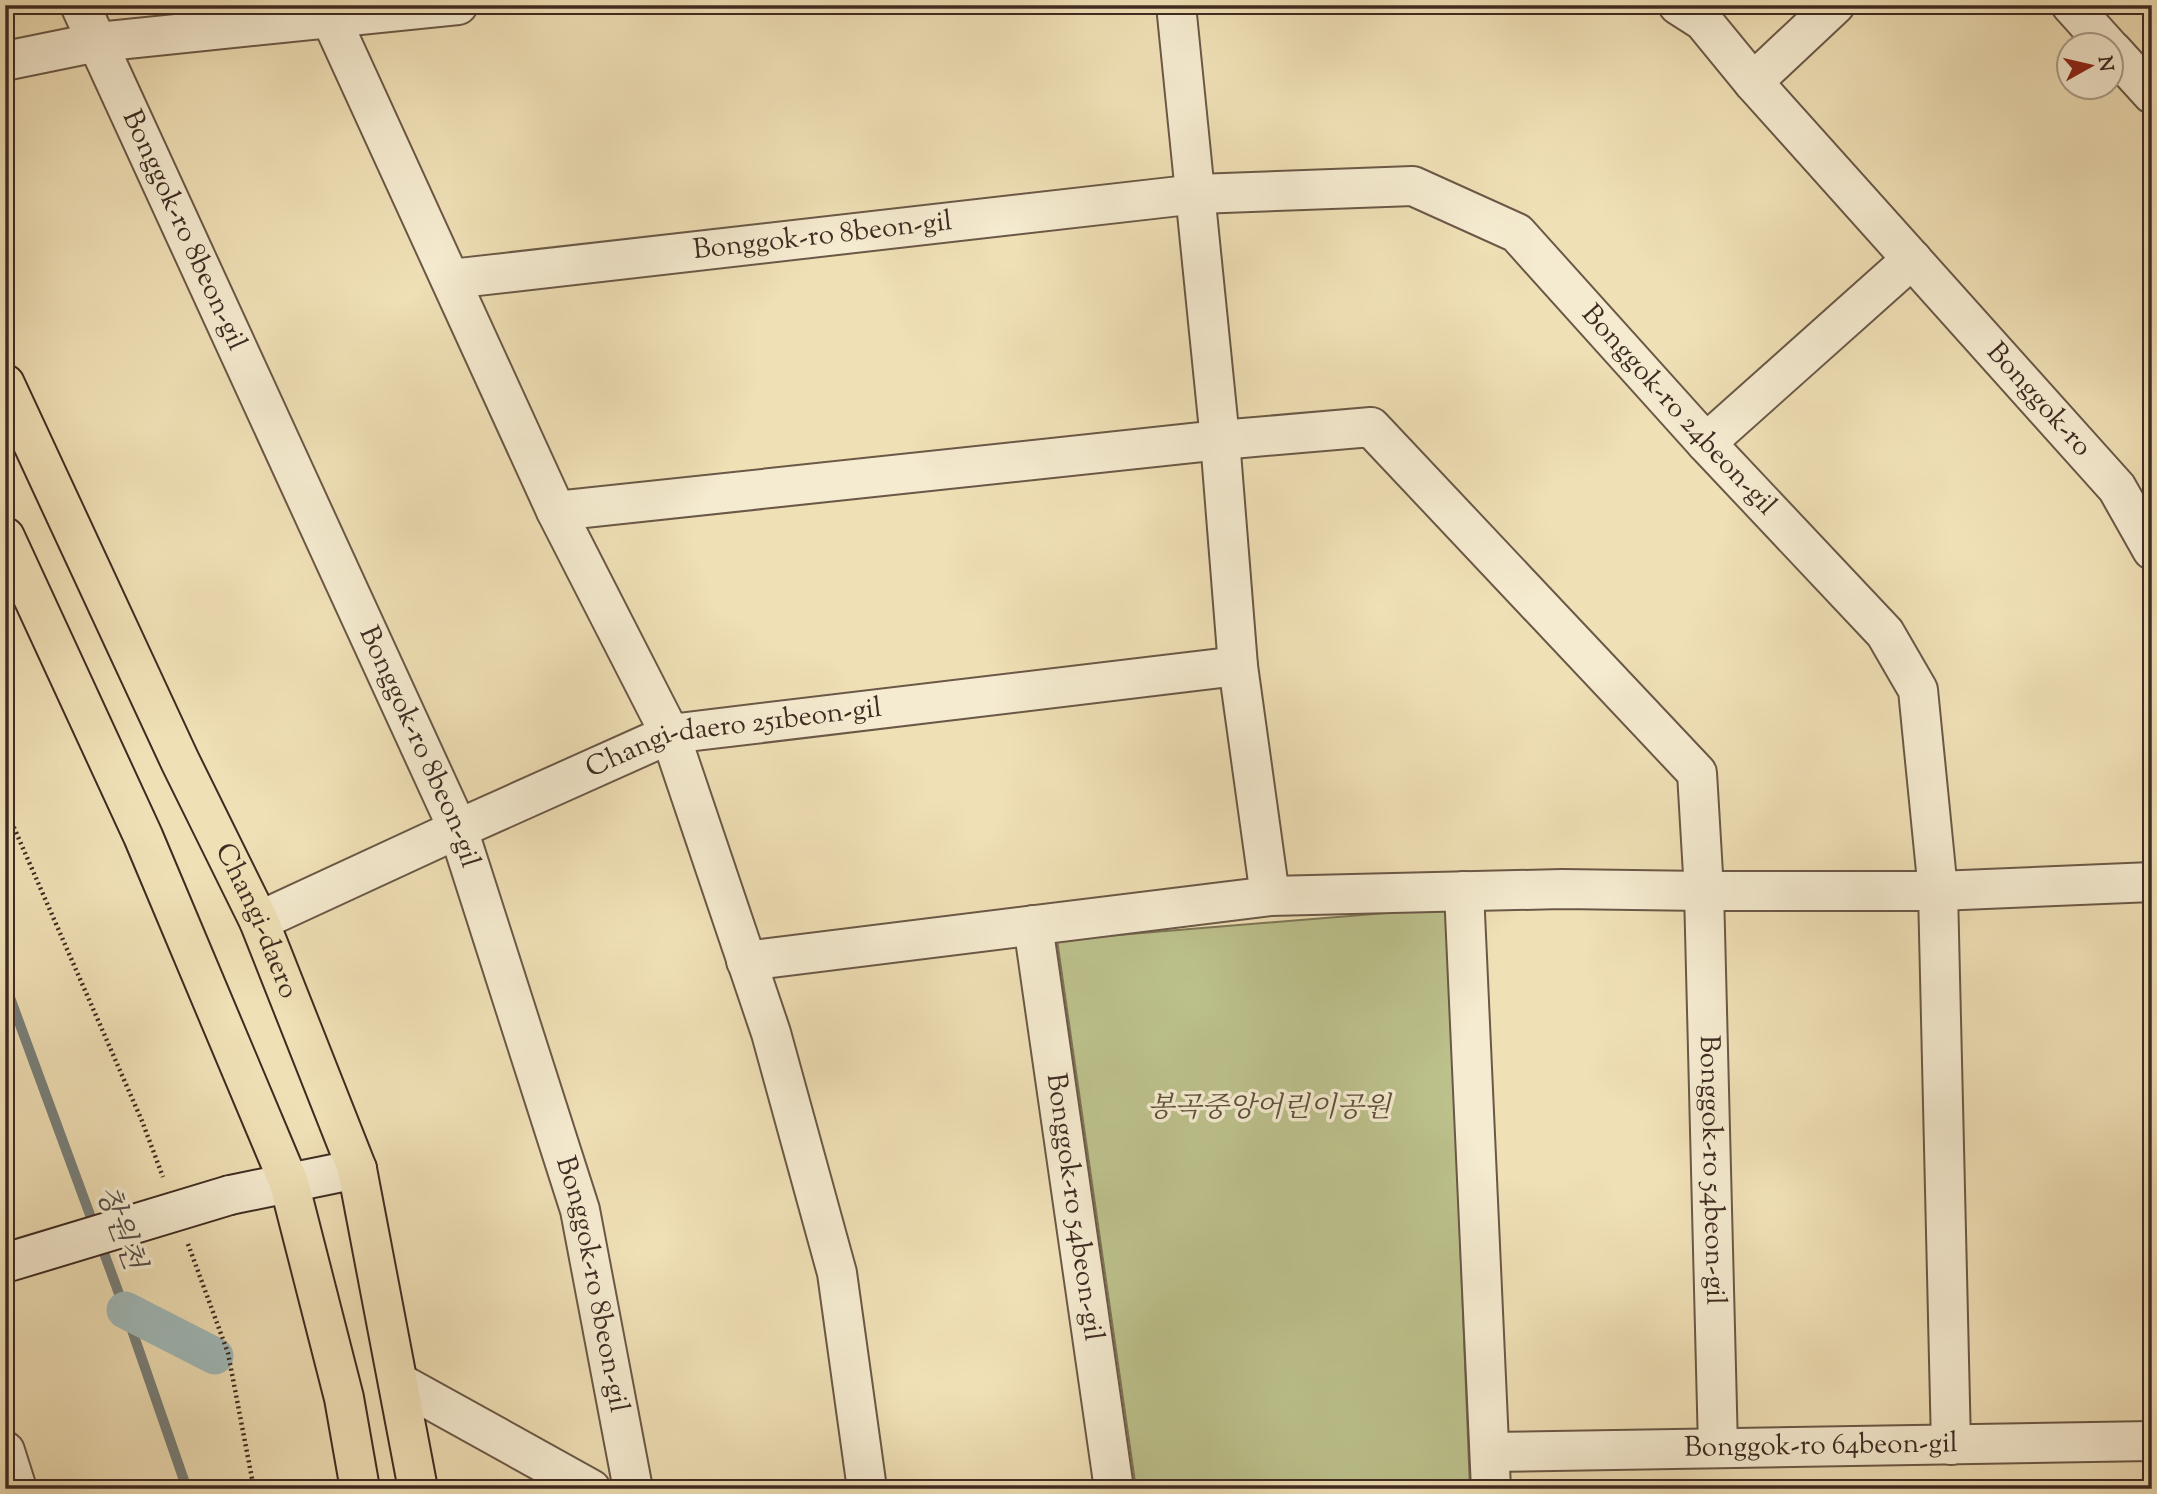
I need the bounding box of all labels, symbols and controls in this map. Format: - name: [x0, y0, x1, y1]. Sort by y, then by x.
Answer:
- north arrow: [2056, 32, 2126, 102]
- text: N: [2090, 55, 2119, 73]
- street label: Bonggok-ro 8beon-gil: [111, 104, 256, 357]
- street label: Bonggok-ro 8beon-gil: [691, 202, 954, 271]
- street label: Bonggok-ro 24beon-gil: [1571, 296, 1785, 525]
- street label: Bonggok-ro: [1976, 334, 2100, 466]
- street label: Bonggok-ro 8beon-gil: [348, 620, 489, 873]
- street label: Changi-daero 251beon-gil: [579, 689, 884, 789]
- street label: Changi-daero: [204, 837, 308, 1005]
- street label: Bonggok-ro 54beon-gil: [1688, 1035, 1734, 1306]
- street label: Bonggok-ro 54beon-gil: [1035, 1071, 1113, 1344]
- park label: 봉곡중앙어린이공원: [1147, 1089, 1393, 1129]
- street label: Bonggok-ro 8beon-gil: [544, 1152, 638, 1416]
- water label: 창원천: [84, 1180, 155, 1278]
- street label: Bonggok-ro 64beon-gil: [1684, 1424, 1958, 1469]

